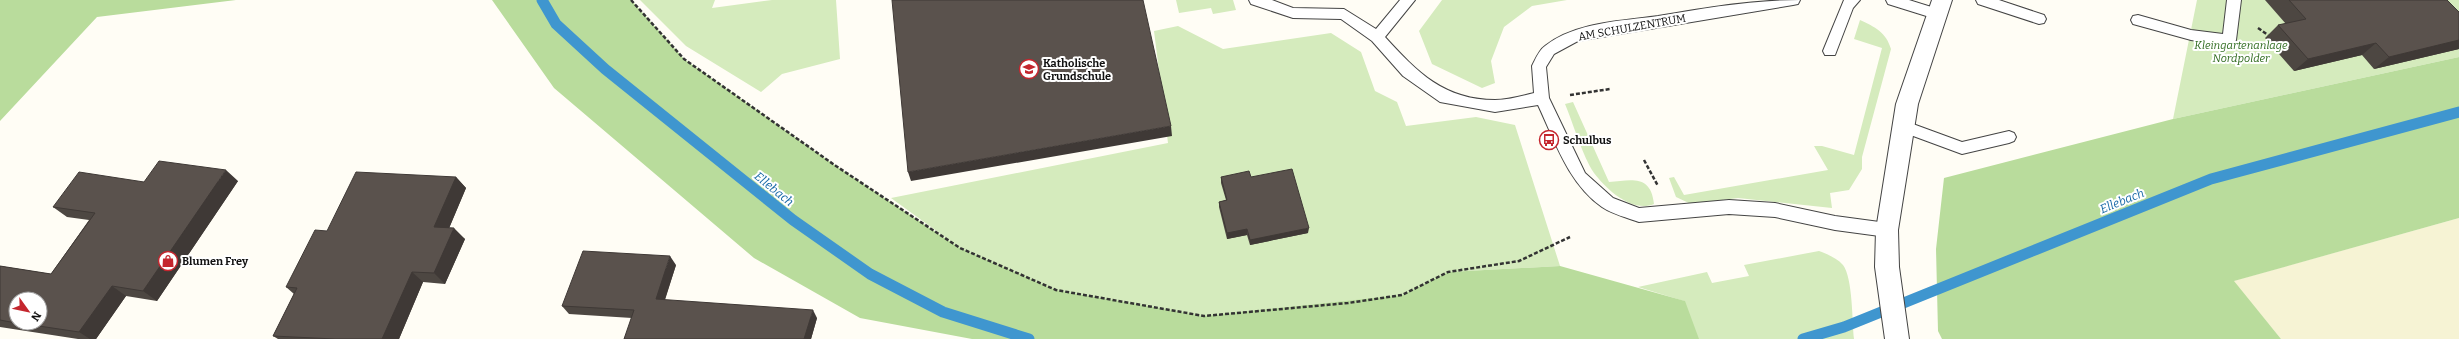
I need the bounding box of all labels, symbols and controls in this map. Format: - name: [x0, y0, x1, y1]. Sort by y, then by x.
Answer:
- street label: AM SCHULZENTRUM: [1577, 12, 1687, 43]
- park label: Kleingartenanlage Nordpolder: [2194, 39, 2288, 65]
- place label: Katholische Grundschule: [1043, 57, 1111, 83]
- school or university icon: Katholische Grundschule: [1018, 58, 1040, 80]
- bus stop icon: Schulbus: [1538, 129, 1560, 151]
- place label: Schulbus: [1563, 134, 1612, 147]
- water label: Ellebach: [752, 169, 796, 209]
- water label: Ellebach: [2098, 186, 2146, 216]
- shop icon: Blumen Frey: [157, 250, 179, 272]
- place label: Blumen Frey: [182, 255, 249, 268]
- north arrow: [8, 291, 48, 331]
- text: N: [28, 309, 44, 324]

